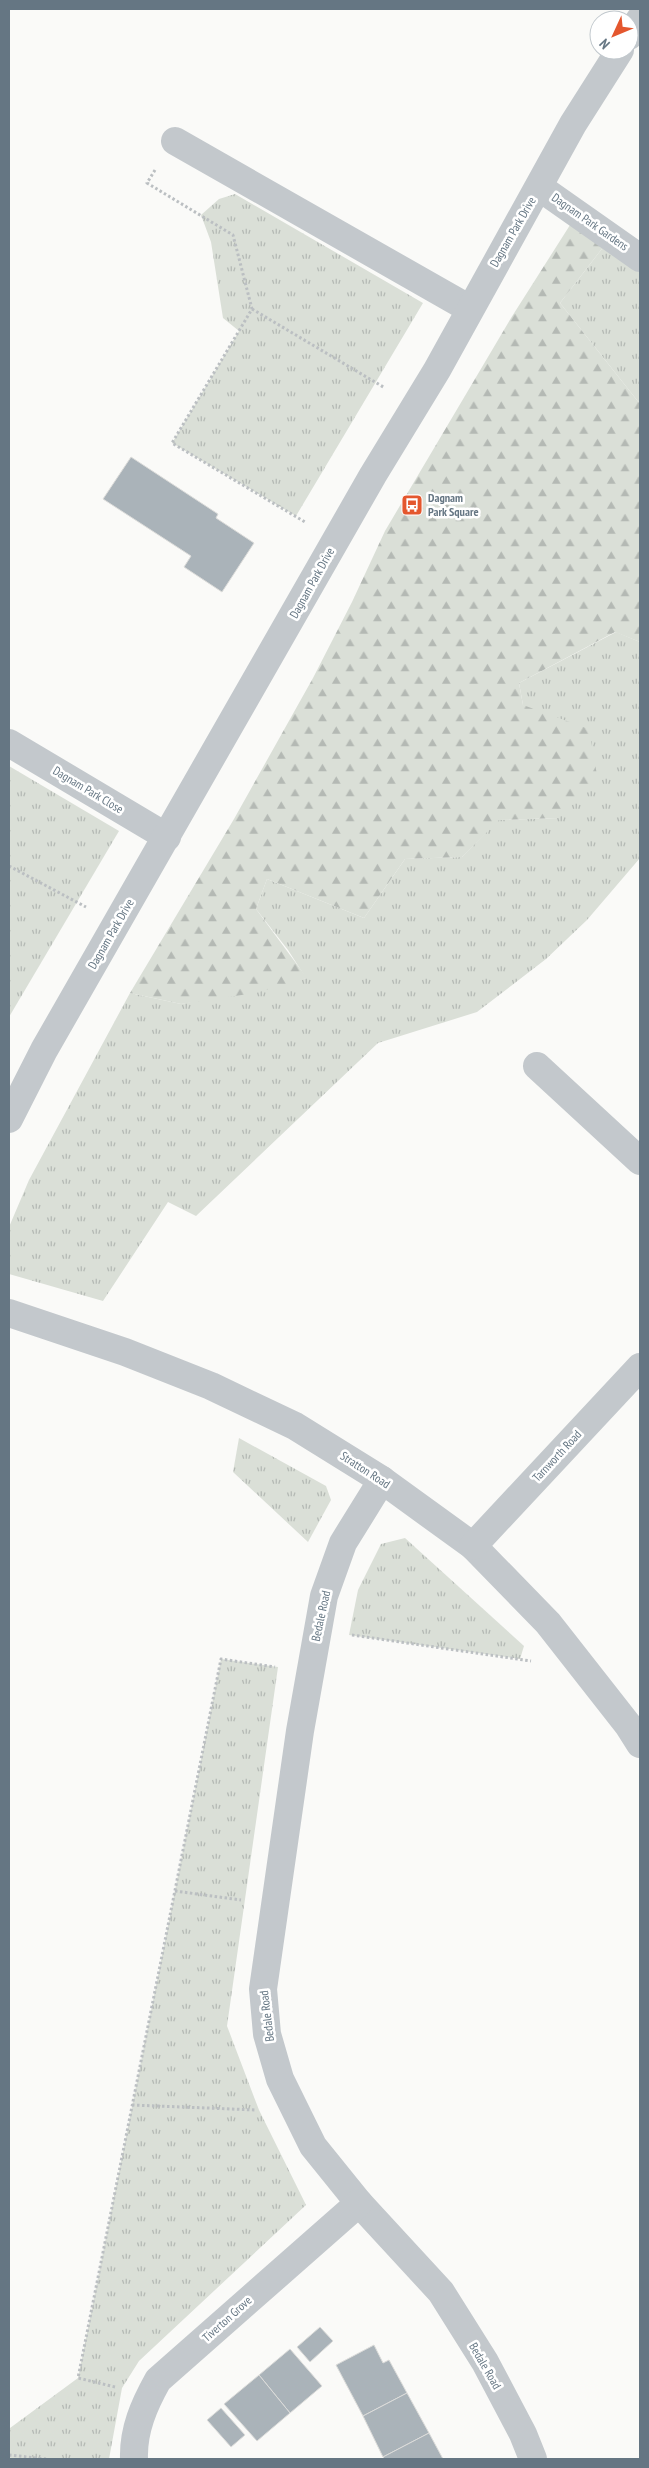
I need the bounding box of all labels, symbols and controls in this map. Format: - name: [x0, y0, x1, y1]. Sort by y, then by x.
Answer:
- north arrow: [589, 10, 639, 60]
- text: N: [596, 35, 614, 53]
- street label: Dagnam Park Gardens: [549, 190, 632, 254]
- street label: Dagnam Park Drive: [486, 194, 539, 270]
- place label: Dagnam Park Square: [428, 490, 479, 519]
- bus stop icon: Dagnam Park Square: [400, 493, 424, 517]
- street label: Dagnam Park Drive: [286, 545, 337, 621]
- street label: Dagnam Park Close: [50, 763, 126, 816]
- street label: Dagnam Park Drive: [84, 896, 137, 972]
- street label: Tarnworth Road: [529, 1427, 584, 1485]
- street label: Stratton Road: [337, 1448, 393, 1491]
- street label: Bedale Road: [308, 1589, 333, 1643]
- street label: Bedale Road: [256, 1990, 277, 2042]
- street label: Tiverton Grove: [199, 2293, 254, 2345]
- street label: Bedale Road: [466, 2340, 505, 2392]

